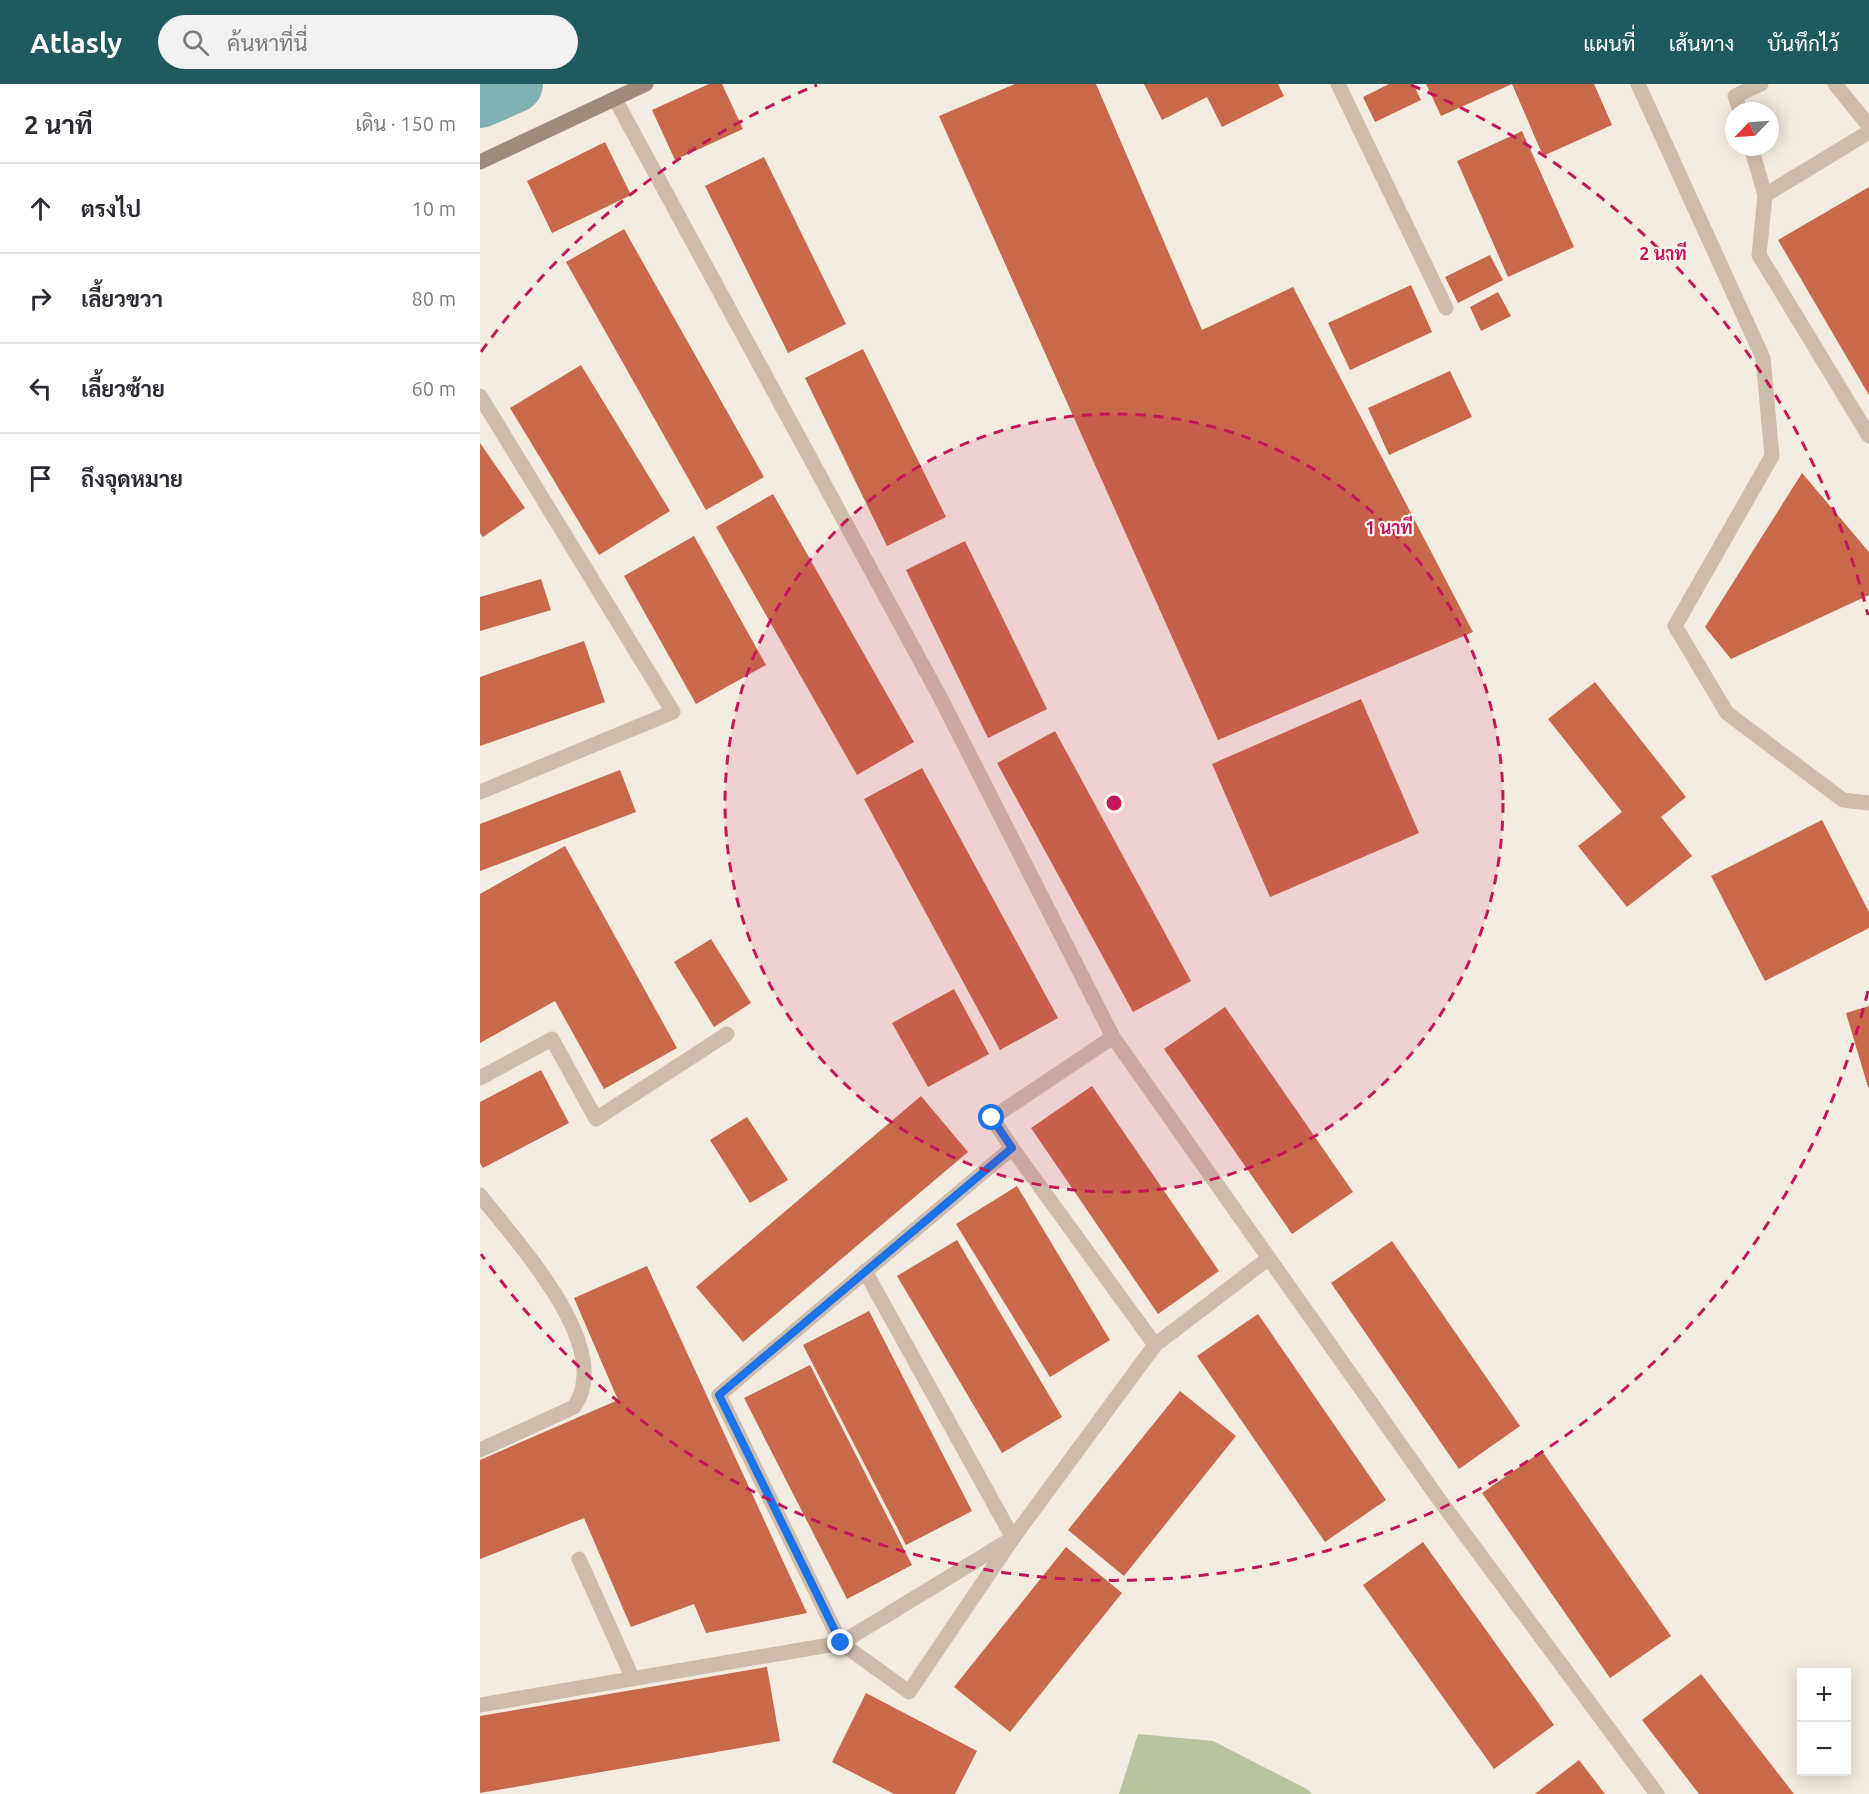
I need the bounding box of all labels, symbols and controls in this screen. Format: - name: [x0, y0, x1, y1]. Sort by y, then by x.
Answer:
- search box: [158, 15, 578, 69]
- icon: search: [179, 26, 212, 59]
- text: Atlasly: [30, 27, 122, 58]
- text: ค้นหาที่นี่: [227, 30, 308, 55]
- text: แผนที่: [1583, 31, 1636, 55]
- text: เส้นทาง: [1669, 31, 1734, 55]
- text: บันทึกไว้: [1767, 31, 1839, 55]
- north arrow: [1725, 102, 1779, 156]
- text: 2 นาที: [24, 110, 93, 139]
- text: เดิน · 150 m: [355, 112, 456, 135]
- icon: ahead: [24, 192, 57, 225]
- text: ตรงไป: [81, 196, 141, 221]
- text: 10 m: [412, 197, 456, 220]
- text: 2 นาที: [1639, 241, 1687, 263]
- icon: right: [24, 282, 57, 315]
- text: เลี้ยวขวา: [81, 286, 163, 311]
- text: 80 m: [412, 287, 456, 310]
- icon: left: [24, 372, 57, 405]
- text: เลี้ยวซ้าย: [81, 376, 165, 401]
- text: 60 m: [412, 377, 456, 400]
- icon: arrive: [24, 462, 57, 495]
- text: ถึงจุดหมาย: [81, 466, 183, 491]
- text: 1 นาที: [1365, 515, 1413, 537]
- centre of rings: [1104, 793, 1124, 813]
- route start: [978, 1104, 1004, 1130]
- route end: [827, 1629, 853, 1655]
- map controls: [1797, 1668, 1851, 1776]
- button: +: [1797, 1668, 1851, 1722]
- button: −: [1797, 1722, 1851, 1776]

